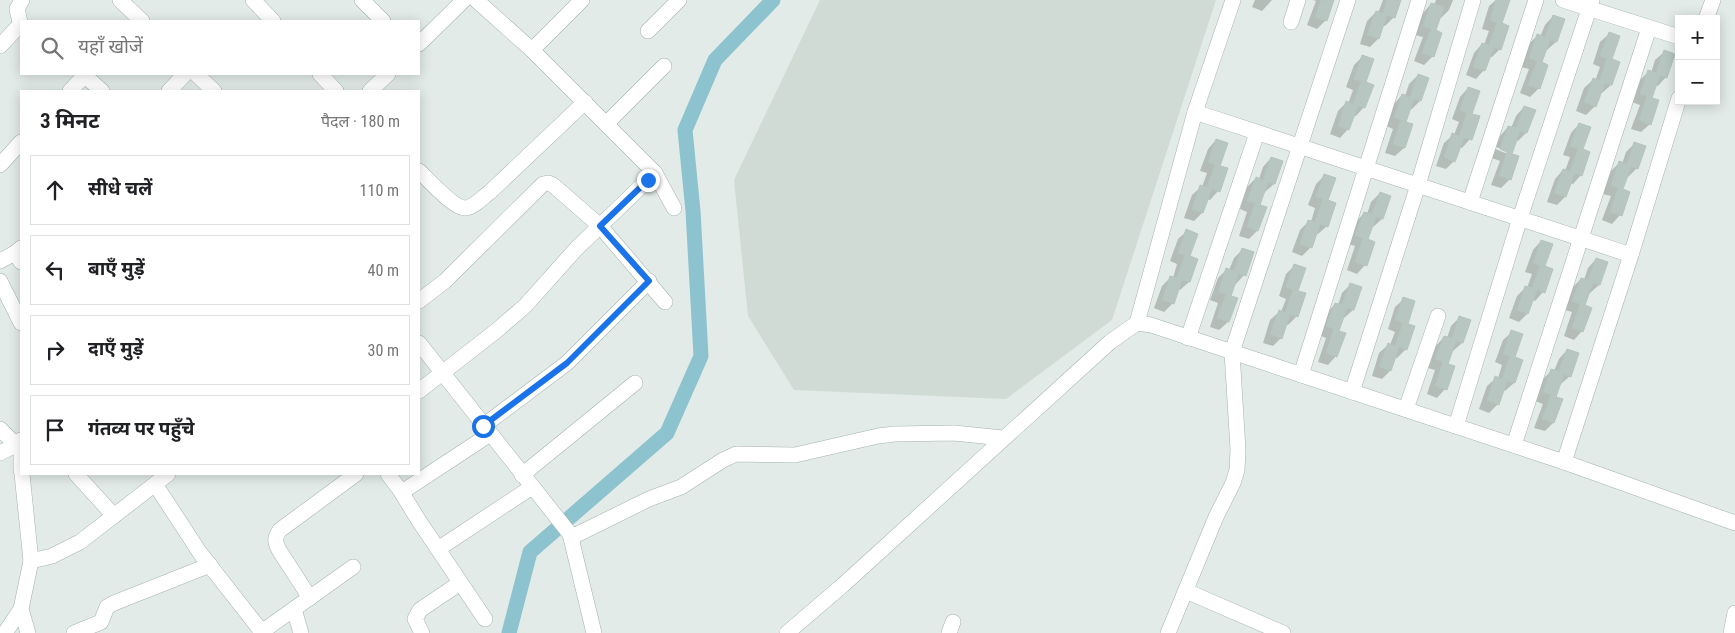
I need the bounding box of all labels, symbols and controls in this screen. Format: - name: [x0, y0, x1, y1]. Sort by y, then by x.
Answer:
- map controls: [1675, 15, 1720, 105]
- button: +: [1675, 15, 1720, 60]
- search box: [20, 20, 420, 75]
- icon: search: [38, 34, 66, 62]
- text: यहाँ खोजें: [78, 35, 143, 58]
- button: −: [1675, 60, 1720, 105]
- text: 3 मिनट: [40, 109, 100, 133]
- text: पैदल · 180 m: [321, 112, 400, 131]
- route end: [637, 169, 660, 192]
- icon: ahead: [41, 176, 69, 204]
- text: सीधे चलें: [88, 177, 152, 200]
- text: 110 m: [360, 181, 399, 200]
- icon: left: [41, 256, 69, 284]
- text: बाएँ मुड़ें: [88, 257, 144, 280]
- text: 40 m: [367, 261, 399, 280]
- icon: right: [41, 336, 69, 364]
- text: दाएँ मुड़ें: [88, 337, 143, 360]
- text: 30 m: [367, 341, 399, 360]
- route start: [472, 415, 495, 438]
- icon: arrive: [41, 416, 69, 444]
- text: गंतव्य पर पहुँचे: [88, 417, 194, 440]

